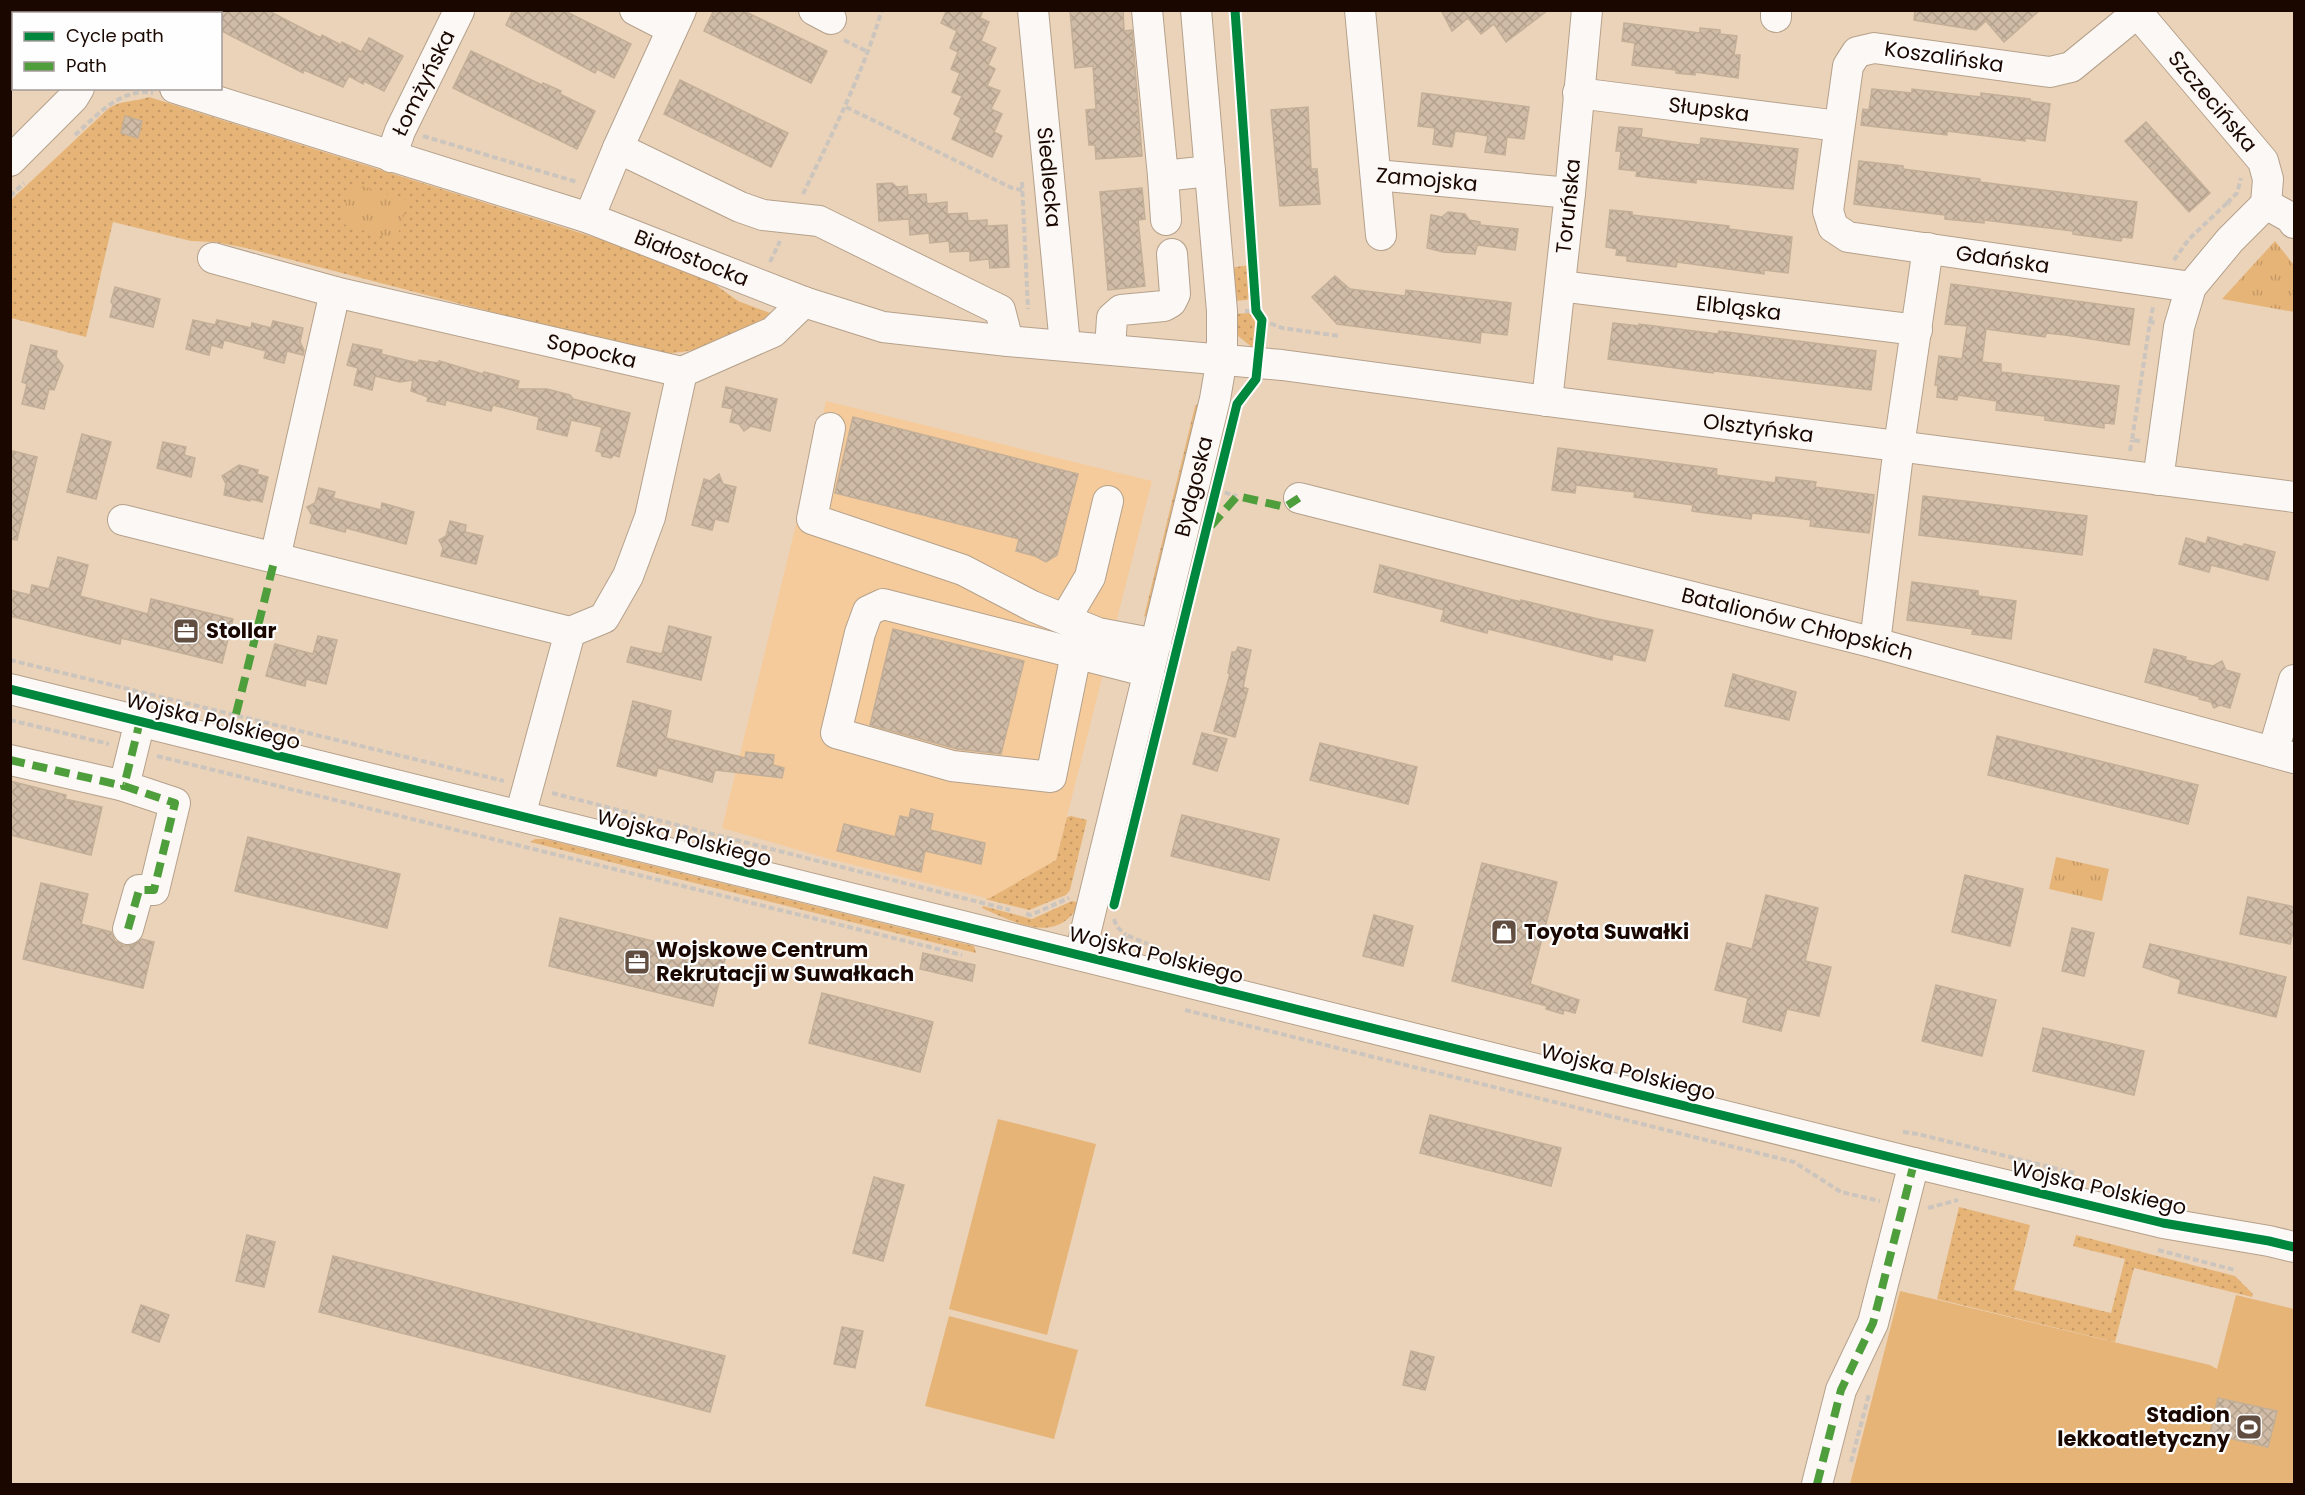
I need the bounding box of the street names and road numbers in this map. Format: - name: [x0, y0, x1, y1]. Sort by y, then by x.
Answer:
- street label: Łomżyńska: [385, 25, 462, 141]
- street label: Koszalińska: [1882, 34, 2006, 79]
- street label: Szczecińska: [2162, 44, 2264, 158]
- street label: Słupska: [1667, 90, 1751, 129]
- street label: Siedlecka: [1030, 126, 1069, 229]
- street label: Toruńska: [1548, 157, 1587, 255]
- street label: Zamojska: [1375, 160, 1479, 198]
- street label: Białostocka: [630, 222, 753, 293]
- street label: Gdańska: [1954, 238, 2051, 280]
- street label: Elbląska: [1694, 288, 1783, 327]
- street label: Sopocka: [544, 326, 639, 375]
- street label: Olsztyńska: [1701, 406, 1815, 449]
- street label: Bydgoska: [1167, 433, 1219, 540]
- street label: Batalionów Chłopskich: [1679, 580, 1917, 667]
- street label: Wojska Polskiego: [123, 685, 304, 756]
- street label: Wojska Polskiego: [594, 802, 775, 873]
- street label: Wojska Polskiego: [1066, 919, 1247, 990]
- street label: Wojska Polskiego: [1538, 1036, 1719, 1107]
- street label: Wojska Polskiego: [2009, 1153, 2190, 1222]

